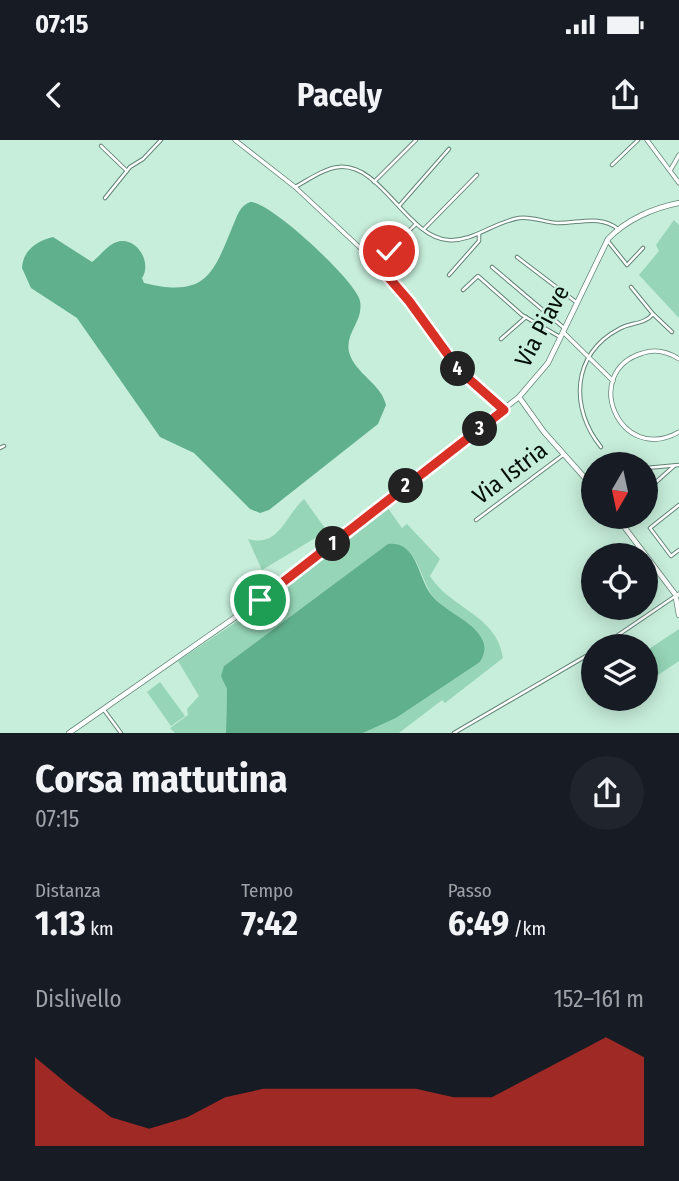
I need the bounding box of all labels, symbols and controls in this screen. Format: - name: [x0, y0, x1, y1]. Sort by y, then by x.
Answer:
- text: 07:15: [35, 9, 89, 40]
- icon: back: [35, 76, 73, 114]
- text: Pacely: [297, 76, 382, 114]
- icon: share: [606, 76, 644, 114]
- pin: [359, 221, 419, 281]
- icon: check: [370, 232, 408, 270]
- street label: Via Piave: [509, 281, 575, 371]
- pin: 4: [440, 352, 476, 386]
- text: 4: [453, 357, 462, 380]
- pin: 3: [462, 412, 498, 446]
- text: 3: [475, 417, 484, 440]
- street label: Via Istria: [467, 436, 553, 510]
- north arrow: [581, 452, 658, 528]
- map controls: [581, 452, 658, 711]
- pin: 2: [388, 468, 424, 504]
- text: 2: [401, 474, 410, 497]
- pin: 1: [316, 526, 350, 562]
- text: 1: [328, 532, 337, 555]
- button: locate: [581, 543, 658, 620]
- pin: [230, 570, 290, 630]
- icon: arrive: [241, 581, 279, 619]
- button: layers: [581, 634, 658, 711]
- text: Corsa mattutina: [35, 756, 288, 802]
- button: share: [570, 756, 644, 830]
- text: 07:15: [35, 805, 79, 833]
- text: Distanza: [35, 879, 101, 902]
- text: Tempo: [241, 879, 293, 902]
- text: Passo: [448, 879, 492, 902]
- text: 1.13: [35, 902, 86, 944]
- text: 7:42: [241, 902, 298, 944]
- text: 6:49: [448, 902, 509, 944]
- text: km: [86, 917, 114, 940]
- text: /km: [509, 917, 546, 940]
- text: Dislivello: [35, 985, 121, 1013]
- text: 152–161 m: [554, 985, 644, 1013]

